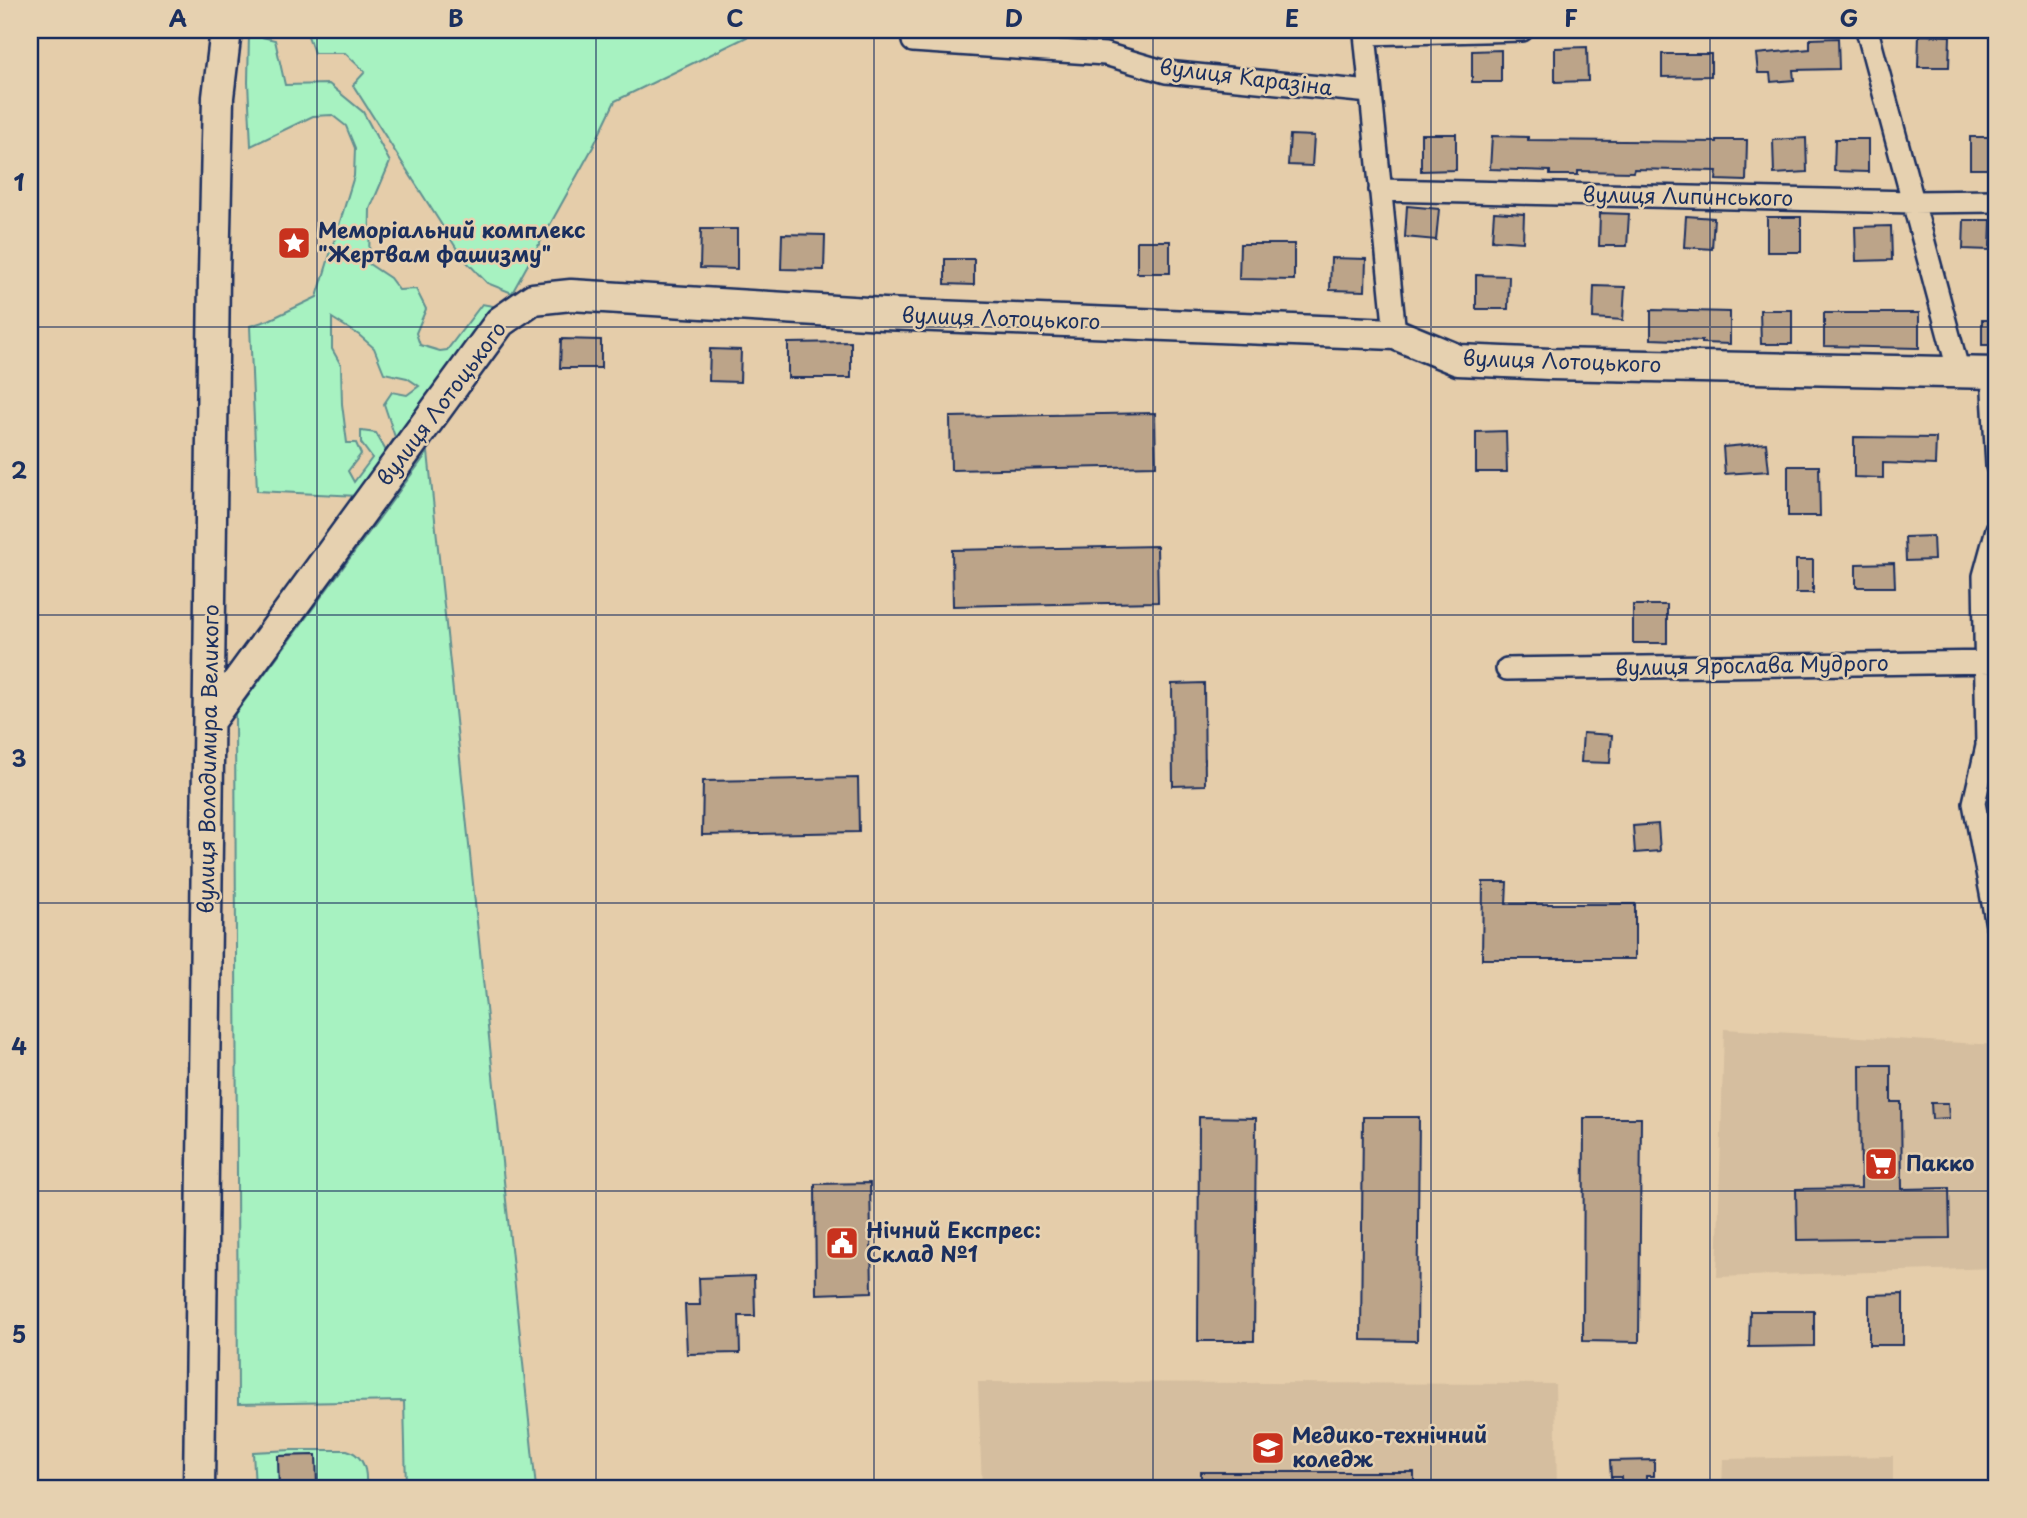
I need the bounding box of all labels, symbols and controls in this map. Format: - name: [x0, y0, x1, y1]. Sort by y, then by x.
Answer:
- text: A: [169, 0, 187, 35]
- text: B: [448, 0, 464, 35]
- text: C: [726, 0, 744, 35]
- text: D: [1005, 0, 1023, 35]
- text: E: [1285, 0, 1299, 35]
- text: F: [1564, 0, 1578, 35]
- text: G: [1840, 0, 1858, 35]
- street label: вулиця Каразіна: [1158, 50, 1335, 103]
- text: 1: [14, 164, 25, 199]
- street label: вулиця Липинського: [1582, 177, 1794, 213]
- place label: Меморіальний комплекс "Жертвам фашизму": [318, 213, 586, 269]
- place icon: Меморіальний комплекс "Жертвам фашизму": [275, 224, 313, 262]
- street label: вулиця Лотоцького: [901, 298, 1101, 336]
- street label: вулиця Лотоцького: [368, 314, 513, 492]
- street label: вулиця Лотоцького: [1462, 341, 1662, 379]
- text: 2: [11, 452, 27, 487]
- street label: вулиця Володимира Великого: [188, 604, 226, 914]
- street label: вулиця Ярослава Мудрого: [1615, 646, 1889, 682]
- text: 3: [11, 740, 27, 775]
- text: 4: [11, 1028, 27, 1063]
- supermarket icon: Пакко: [1862, 1145, 1900, 1183]
- place label: Пакко: [1906, 1146, 1974, 1178]
- place label: Нічний Експрес: Склад №1: [866, 1213, 1041, 1269]
- public building icon: Нічний Експрес: Склад №1: [823, 1224, 861, 1262]
- text: 5: [12, 1316, 26, 1351]
- place label: Медико-технічний коледж: [1292, 1418, 1487, 1474]
- school or university icon: Медико-технічний коледж: [1249, 1429, 1287, 1467]

